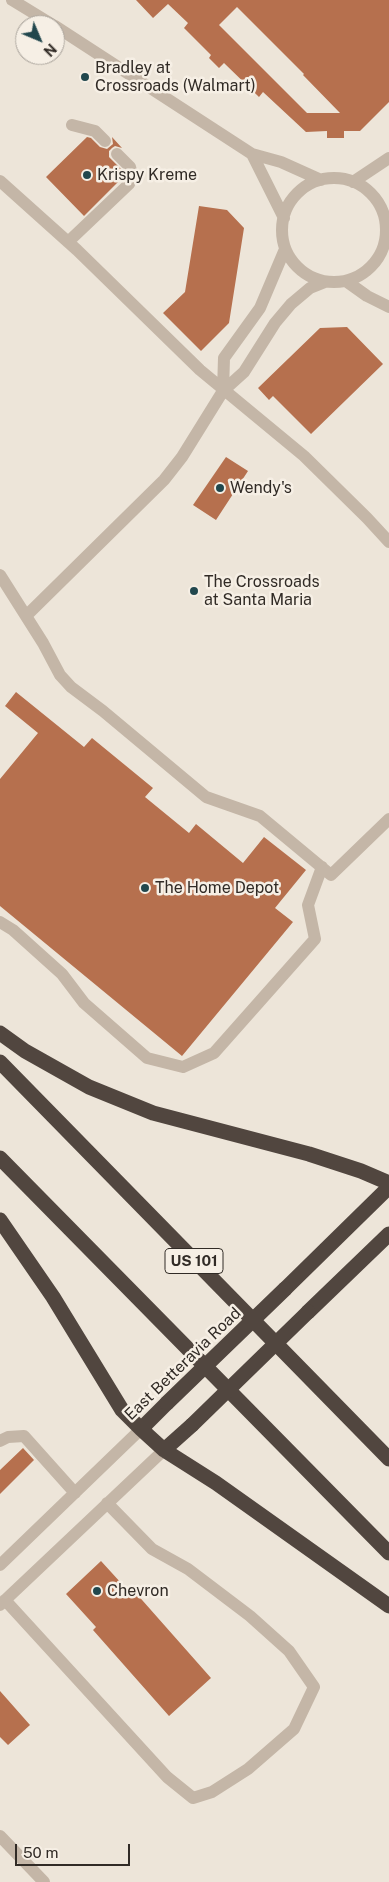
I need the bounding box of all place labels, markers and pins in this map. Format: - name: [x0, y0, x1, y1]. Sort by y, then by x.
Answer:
- place label: Bradley at Crossroads (Walmart): [95, 58, 256, 96]
- marker: Bradley at Crossroads (Walmart): [79, 71, 91, 83]
- place label: Krispy Kreme: [97, 165, 197, 185]
- marker: Krispy Kreme: [81, 169, 93, 181]
- place label: Wendy's: [230, 478, 292, 498]
- marker: Wendy's: [214, 482, 226, 494]
- place label: The Crossroads at Santa Maria: [204, 572, 320, 610]
- marker: The Crossroads at Santa Maria: [188, 585, 200, 597]
- place label: The Home Depot: [155, 878, 279, 898]
- marker: The Home Depot: [139, 882, 151, 894]
- place label: Chevron: [107, 1581, 169, 1601]
- marker: Chevron: [91, 1585, 103, 1597]

